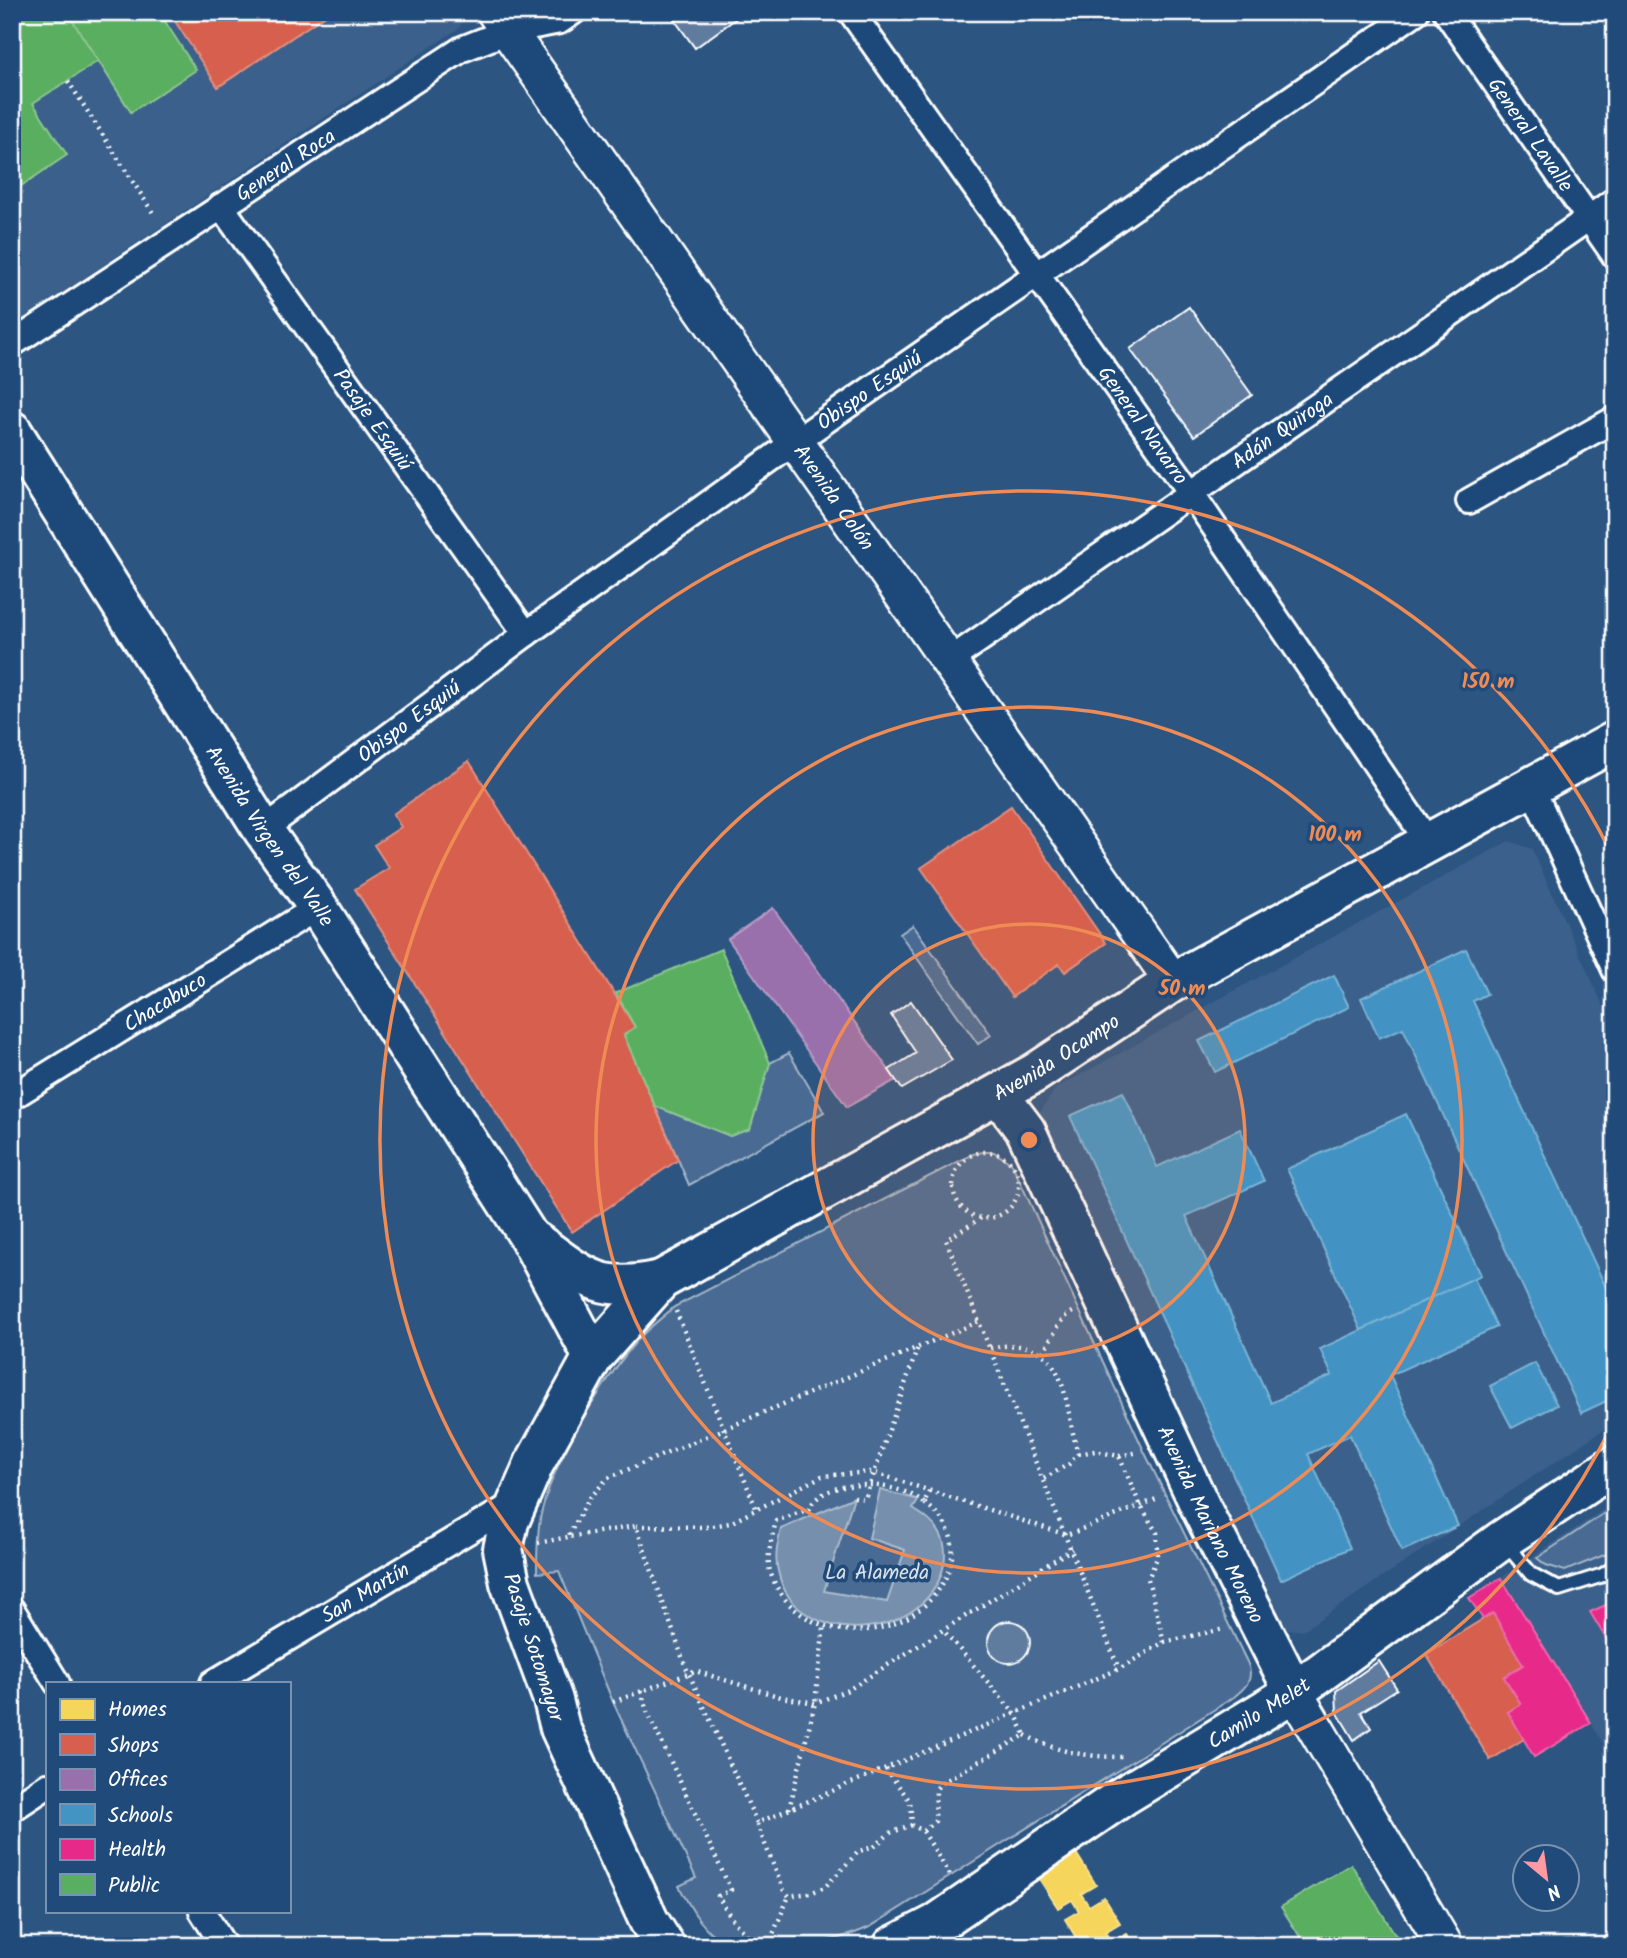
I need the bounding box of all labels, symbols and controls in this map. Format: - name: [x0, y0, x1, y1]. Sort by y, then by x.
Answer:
- street label: General Lavalle: [1478, 71, 1581, 200]
- street label: General Roca: [229, 121, 343, 211]
- street label: Obispo Esquiú: [810, 343, 931, 440]
- street label: General Navarro: [1088, 359, 1196, 492]
- street label: Pasaje Esquiú: [324, 362, 421, 479]
- street label: Adán Quiroga: [1225, 384, 1341, 478]
- street label: Avenida Colón: [784, 438, 882, 558]
- text: 150 m: [1461, 666, 1515, 699]
- street label: Obispo Esquiú: [351, 672, 469, 772]
- street label: Avenida Virgen del Valle: [196, 739, 342, 934]
- text: 100 m: [1308, 819, 1362, 852]
- street label: Chacabuco: [118, 965, 214, 1042]
- text: 50 m: [1158, 973, 1205, 1006]
- street label: Avenida Ocampo: [988, 1006, 1127, 1111]
- centre of rings: [1017, 1128, 1041, 1152]
- street label: Avenida Mariano Moreno: [1147, 1421, 1272, 1630]
- street label: San Martín: [315, 1554, 417, 1633]
- park label: La Alameda: [825, 1557, 929, 1590]
- street label: Pasaje Sotomayor: [493, 1569, 572, 1727]
- street label: Camilo Melet: [1202, 1669, 1319, 1759]
- legend: [46, 1682, 290, 1912]
- text: Homes: [108, 1694, 167, 1727]
- text: Shops: [108, 1730, 159, 1763]
- text: Offices: [108, 1764, 168, 1797]
- text: Schools: [108, 1800, 173, 1833]
- text: Health: [108, 1834, 166, 1867]
- north arrow: [1512, 1842, 1582, 1912]
- text: Public: [108, 1870, 160, 1903]
- text: N: [1541, 1875, 1566, 1907]

